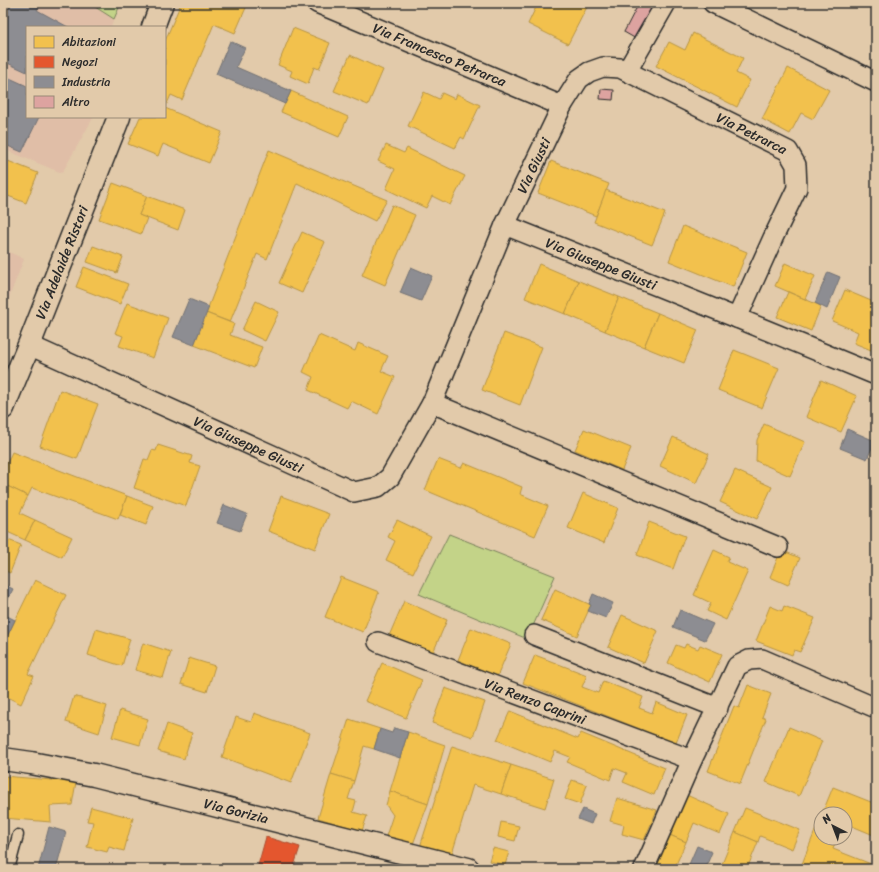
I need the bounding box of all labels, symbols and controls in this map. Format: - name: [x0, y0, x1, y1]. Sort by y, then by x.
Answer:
- street label: Via Francesco Petrarca: [369, 15, 511, 94]
- legend: [26, 26, 166, 118]
- text: Abitazioni: [61, 31, 117, 53]
- text: Negozi: [62, 51, 98, 73]
- text: Industria: [61, 71, 110, 93]
- text: Altro: [61, 91, 90, 113]
- street label: Via Petrarca: [712, 105, 793, 162]
- street label: Via Giusti: [509, 132, 558, 198]
- street label: Via Adelaide Ristori: [28, 201, 96, 323]
- street label: Via Giuseppe Giusti: [542, 230, 662, 298]
- street label: Via Giuseppe Giusti: [189, 409, 309, 481]
- street label: Via Renzo Caprini: [481, 671, 591, 732]
- street label: Via Gorizia: [201, 791, 271, 831]
- north arrow: [813, 806, 853, 846]
- text: N: [817, 809, 836, 829]

